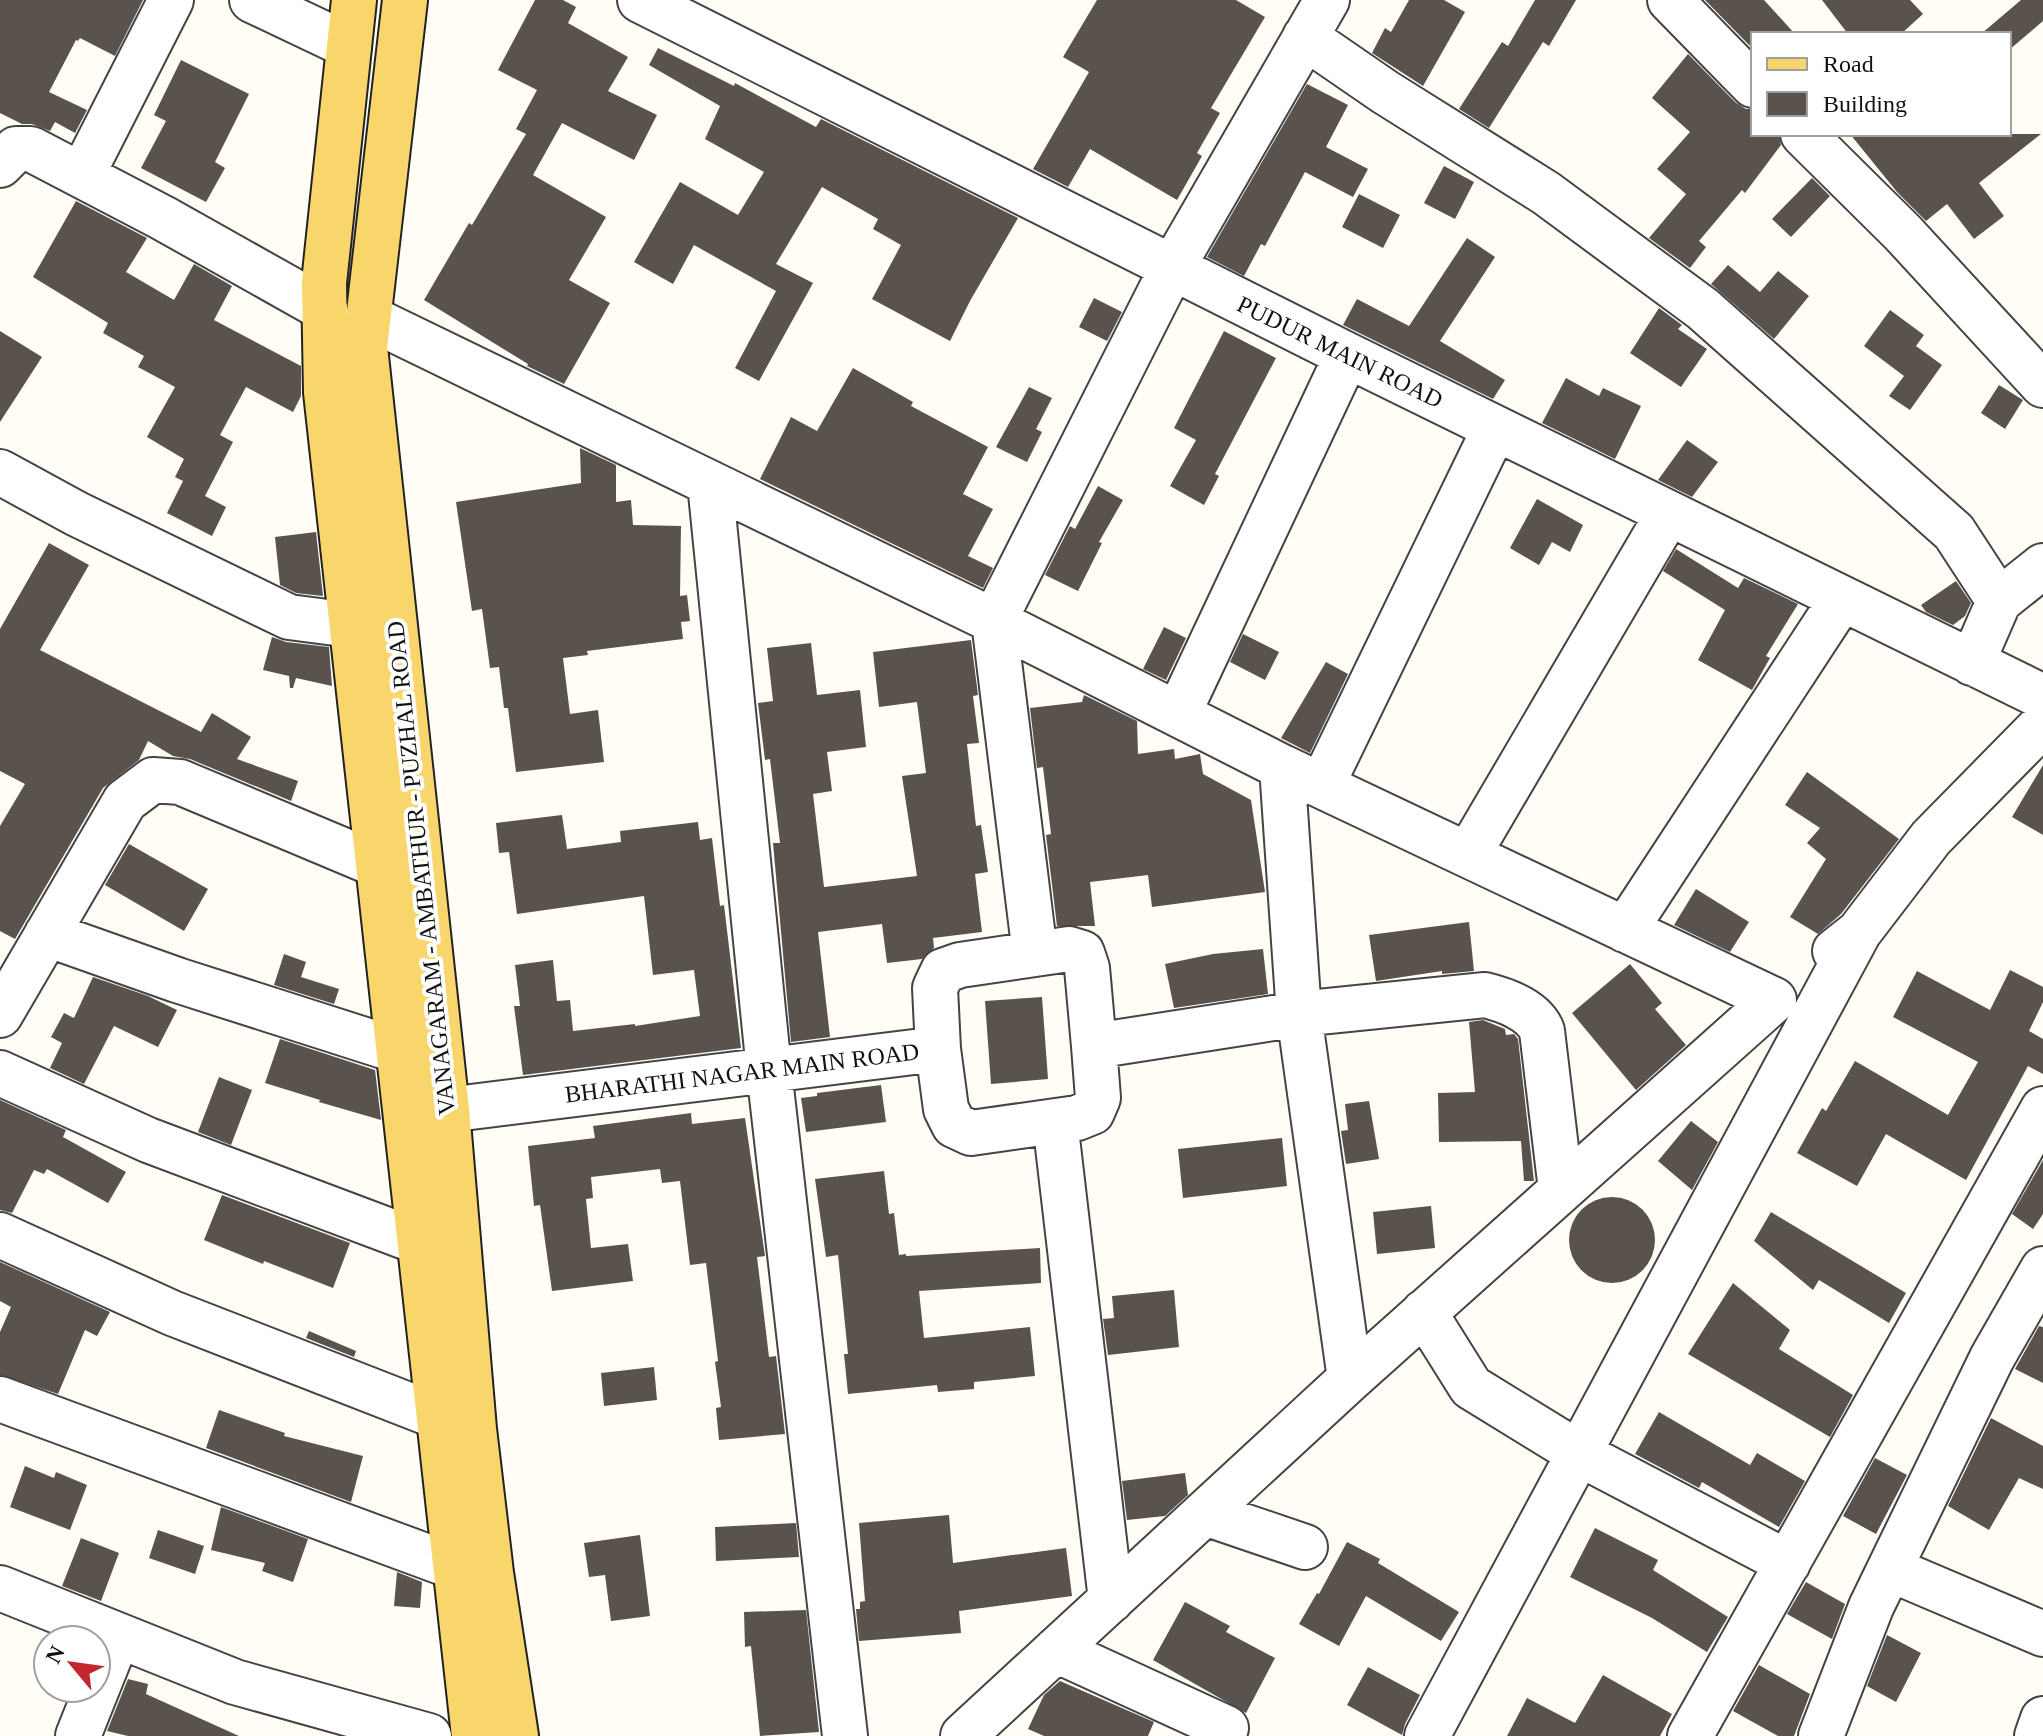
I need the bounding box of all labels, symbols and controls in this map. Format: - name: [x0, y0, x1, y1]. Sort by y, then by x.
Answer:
- legend: [1751, 32, 2011, 136]
- text: Road: [1823, 51, 1874, 77]
- text: Building: [1823, 91, 1907, 117]
- street label: PUDUR MAIN ROAD: [1233, 291, 1447, 413]
- street label: VANAGARAM - AMBATHUR - PUZHAL ROAD: [382, 620, 460, 1116]
- street label: BHARATHI NAGAR MAIN ROAD: [563, 1038, 921, 1108]
- north arrow: [32, 1624, 112, 1704]
- text: N: [40, 1641, 70, 1668]

